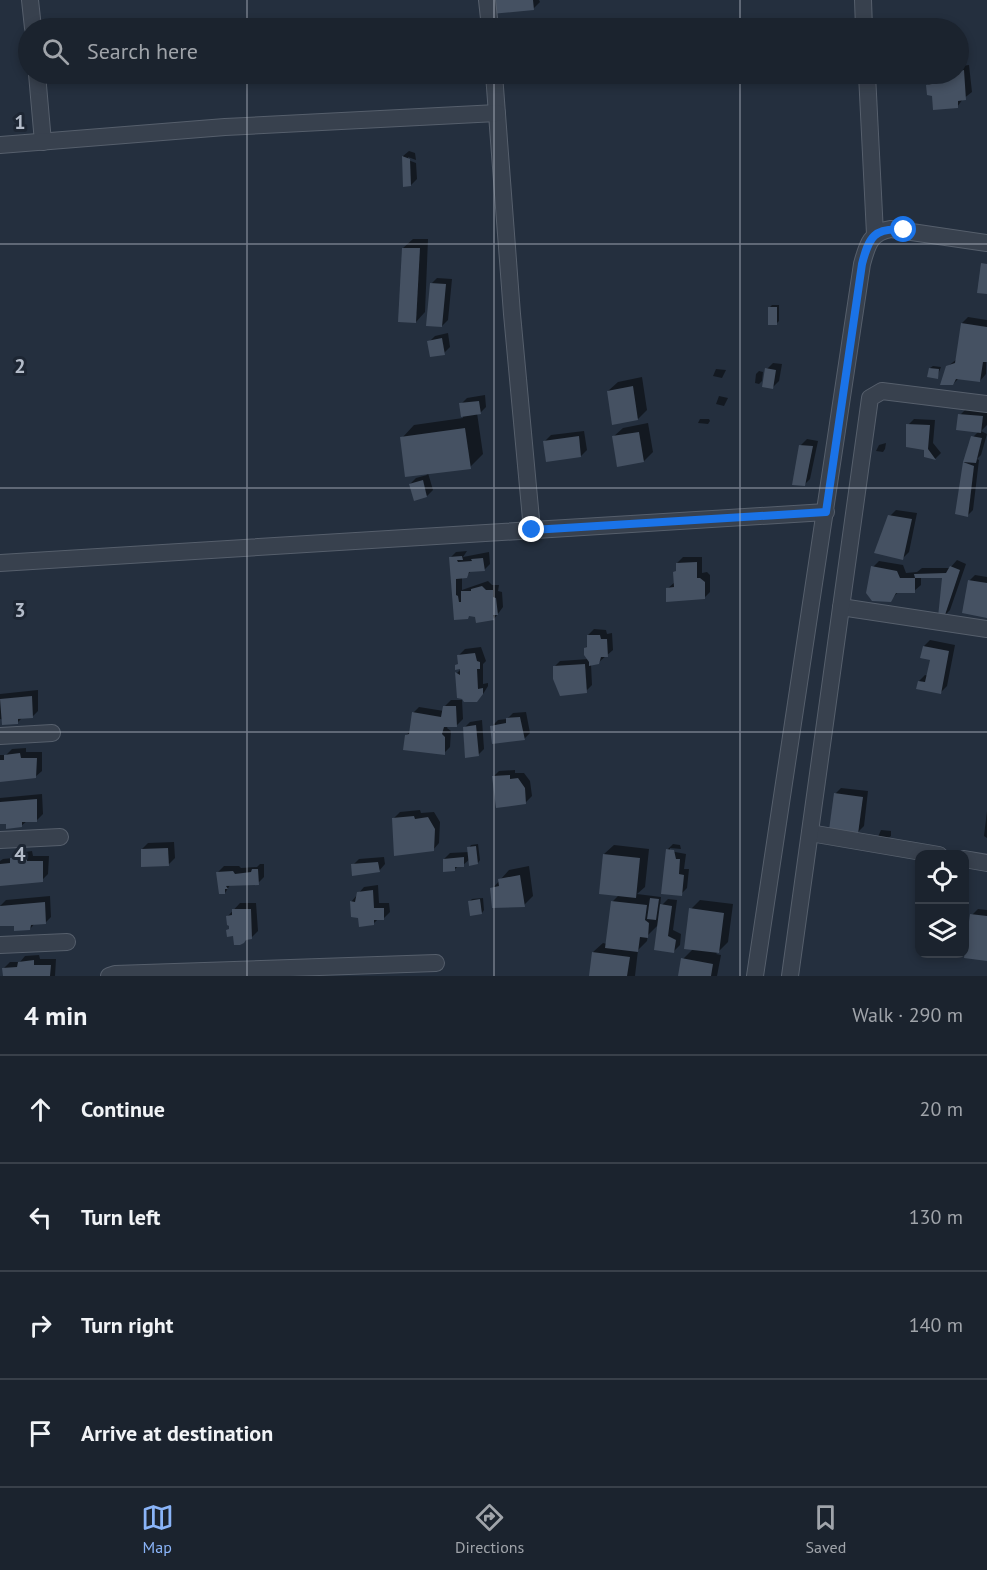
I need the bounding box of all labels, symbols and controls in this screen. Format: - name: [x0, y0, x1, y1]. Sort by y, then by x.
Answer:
- search box: [18, 18, 969, 84]
- icon: search: [39, 35, 72, 68]
- text: Search here: [87, 37, 198, 65]
- text: 1: [14, 109, 26, 135]
- route start: [890, 216, 916, 242]
- text: 2: [14, 353, 26, 379]
- route end: [518, 516, 544, 542]
- text: 3: [14, 597, 26, 623]
- text: 4: [14, 841, 26, 867]
- map controls: [915, 850, 969, 958]
- button: locate: [915, 850, 969, 904]
- button: layers: [915, 904, 969, 958]
- text: 4 min: [24, 999, 87, 1032]
- text: Walk · 290 m: [852, 1002, 963, 1028]
- icon: ahead: [24, 1093, 57, 1126]
- text: Continue: [81, 1095, 165, 1123]
- text: 20 m: [920, 1096, 963, 1122]
- icon: left: [24, 1201, 57, 1234]
- text: Turn left: [81, 1203, 161, 1231]
- text: 130 m: [909, 1204, 963, 1230]
- icon: right: [24, 1309, 57, 1342]
- text: Turn right: [81, 1311, 173, 1339]
- text: 140 m: [909, 1312, 963, 1338]
- icon: arrive: [24, 1417, 57, 1450]
- text: Arrive at destination: [81, 1419, 273, 1447]
- tab: Map: [141, 1501, 174, 1557]
- tab: Directions: [455, 1501, 524, 1557]
- tab: Saved: [806, 1501, 846, 1557]

